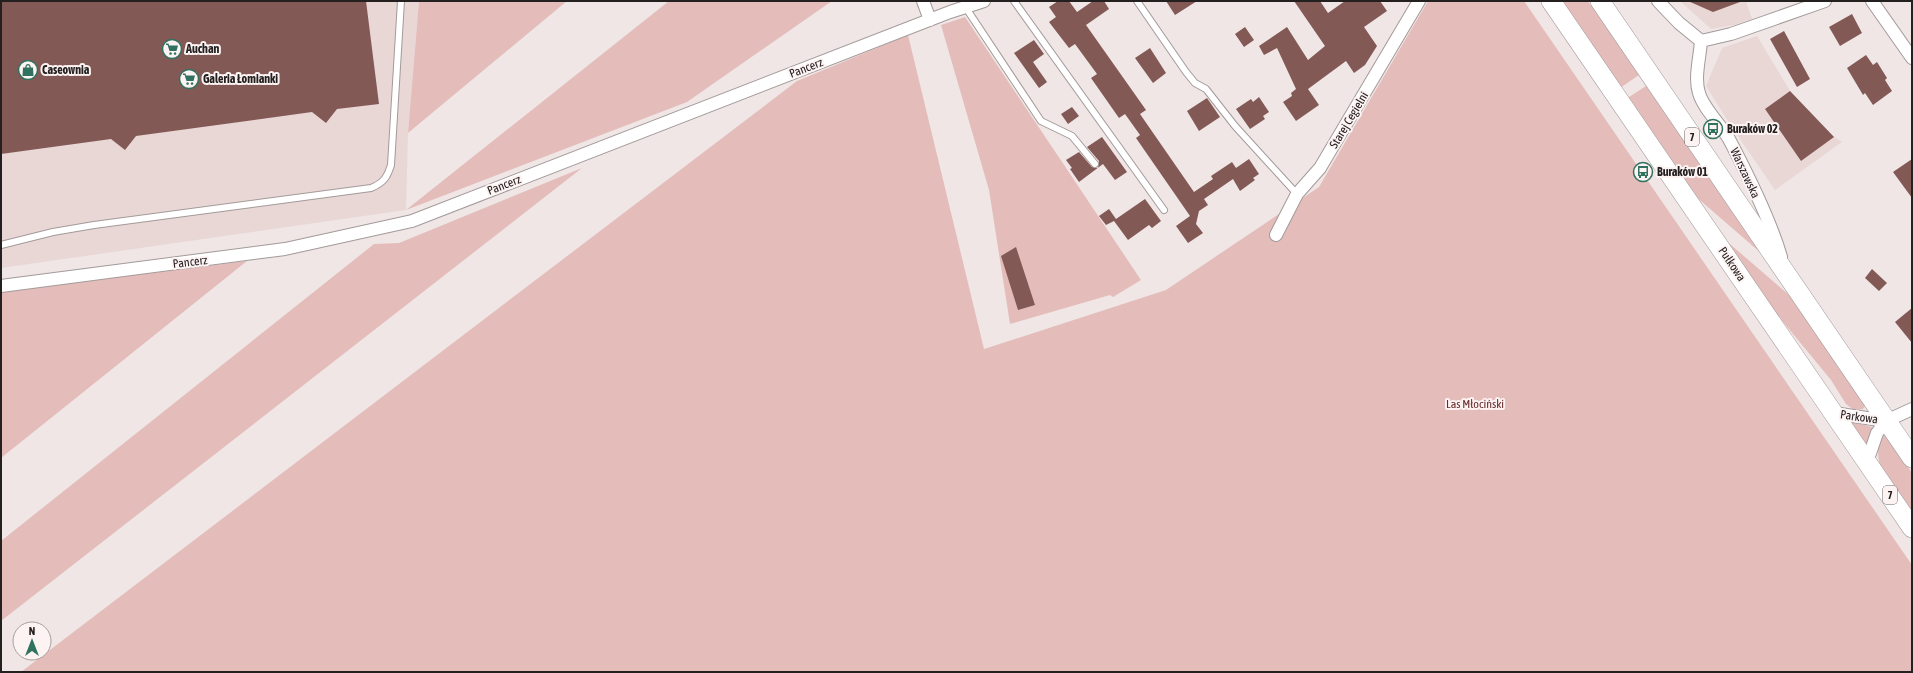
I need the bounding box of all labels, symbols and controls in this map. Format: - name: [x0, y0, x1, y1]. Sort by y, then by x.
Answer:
- supermarket icon: Auchan: [161, 38, 183, 60]
- place label: Auchan: [185, 42, 220, 56]
- street label: Pancerz: [787, 55, 825, 81]
- shop icon: Caseownia: [17, 59, 39, 81]
- place label: Caseownia: [42, 63, 90, 77]
- supermarket icon: Galeria Łomianki: [178, 68, 200, 90]
- place label: Galeria Łomianki: [203, 72, 278, 86]
- street label: Starej Cegielni: [1327, 89, 1371, 151]
- bus stop icon: Buraków 02: [1702, 118, 1724, 140]
- place label: Buraków 02: [1727, 122, 1778, 136]
- road number: 7: [1685, 128, 1699, 146]
- street label: Warszawska: [1727, 146, 1763, 200]
- bus stop icon: Buraków 01: [1632, 161, 1654, 183]
- place label: Buraków 01: [1657, 165, 1708, 179]
- street label: Pancerz: [485, 172, 523, 198]
- street label: Pułkowa: [1716, 244, 1748, 284]
- street label: Pancerz: [172, 253, 209, 271]
- park label: Las Młociński: [1446, 397, 1504, 411]
- street label: Parkowa: [1839, 407, 1879, 427]
- road number: 7: [1883, 486, 1897, 504]
- north arrow: [12, 621, 52, 661]
- text: N: [29, 625, 35, 637]

